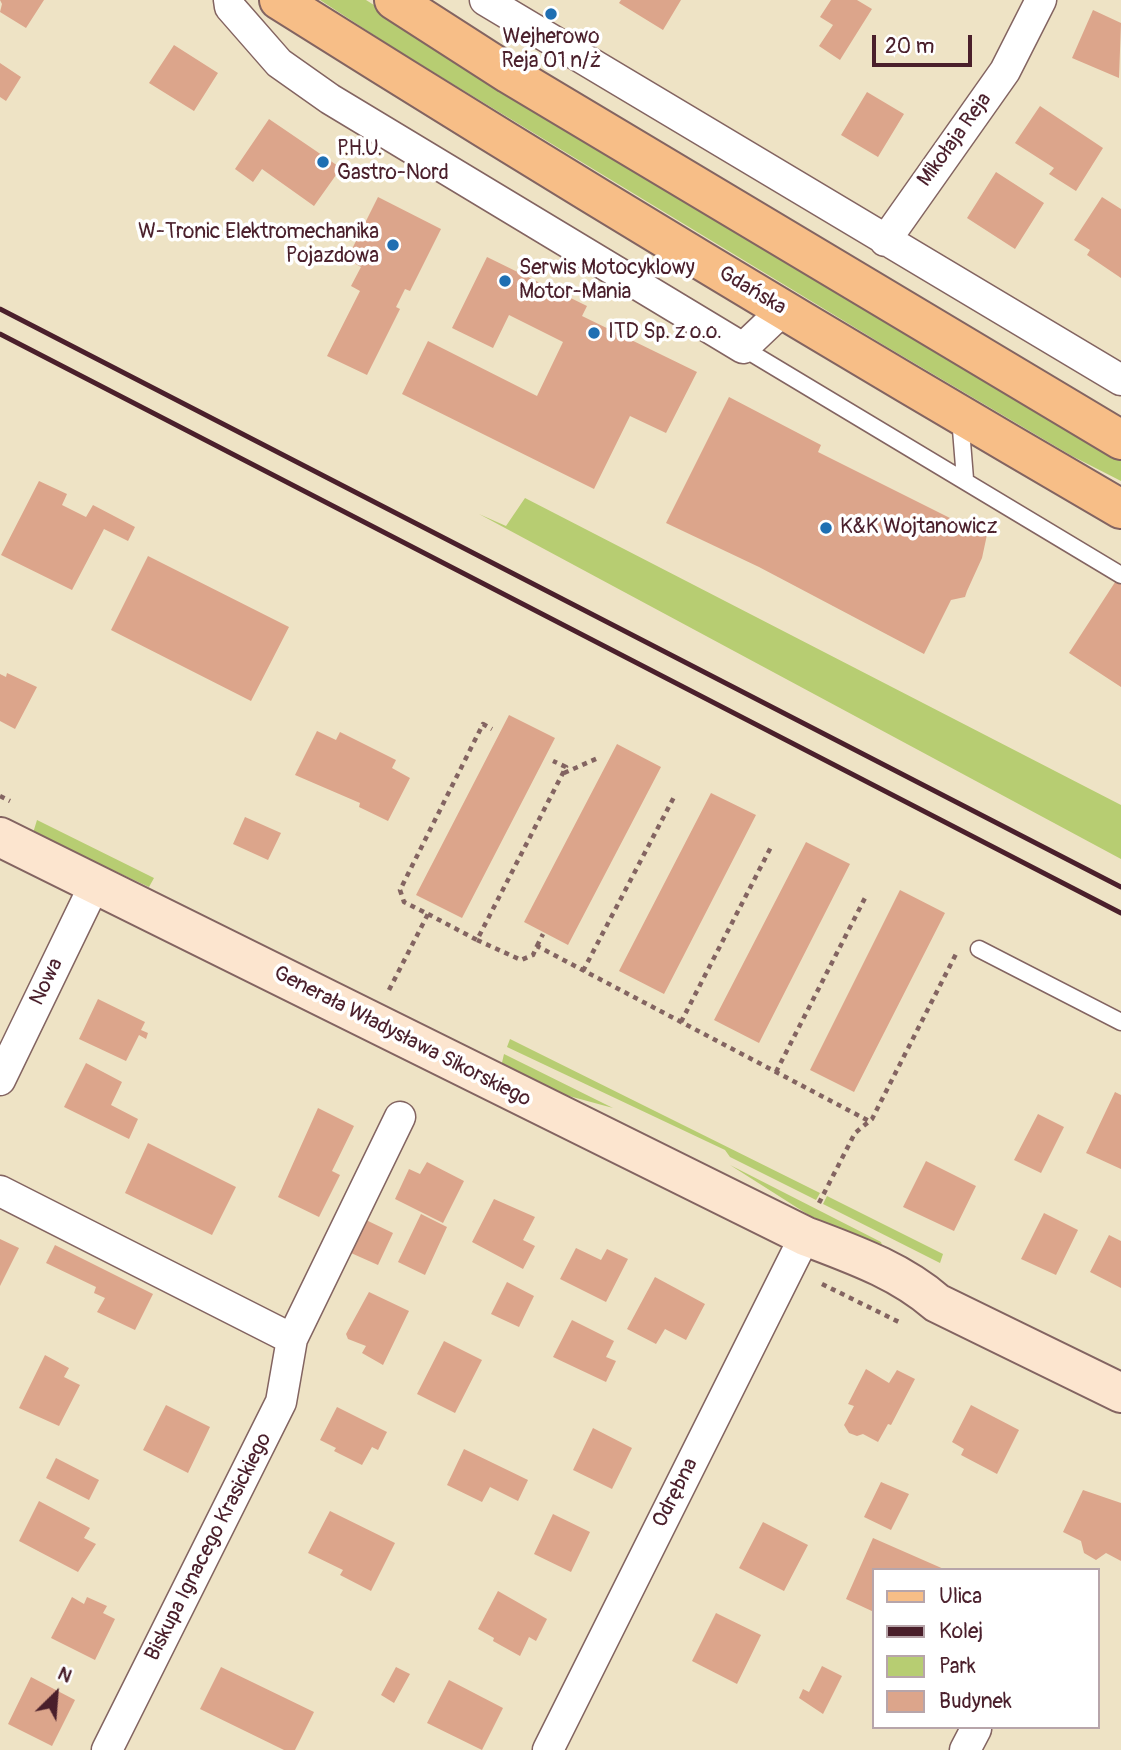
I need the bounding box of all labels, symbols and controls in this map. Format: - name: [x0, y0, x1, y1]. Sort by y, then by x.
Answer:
- marker: Wejherowo Reja 01 n/ż: [543, 6, 559, 22]
- scale bar: [876, 21, 976, 65]
- place label: Wejherowo Reja 01 n/ż: [501, 25, 601, 75]
- text: 20 m: [885, 33, 934, 60]
- street label: Mikołaja Reja: [912, 88, 998, 192]
- place label: P.H.U. Gastro-Nord: [337, 137, 449, 187]
- marker: P.H.U. Gastro-Nord: [315, 154, 331, 170]
- place label: W-Tronic Elektromechanika Pojazdowa: [138, 220, 379, 270]
- marker: W-Tronic Elektromechanika Pojazdowa: [385, 237, 401, 253]
- place label: Serwis Motocyklowy Motor-Mania: [519, 256, 695, 306]
- street label: Gdańska: [714, 261, 790, 321]
- marker: Serwis Motocyklowy Motor-Mania: [497, 273, 513, 289]
- place label: ITD Sp. z o.o.: [608, 320, 722, 346]
- marker: ITD Sp. z o.o.: [586, 325, 602, 341]
- place label: K&K Wojtanowicz: [840, 515, 998, 541]
- marker: K&K Wojtanowicz: [818, 520, 834, 536]
- street label: Nowa: [25, 954, 69, 1010]
- street label: Generała Władysława Sikorskiego: [269, 961, 535, 1113]
- street label: Biskupa Ignacego Krasickiego: [140, 1429, 278, 1665]
- street label: Odrębna: [648, 1454, 704, 1532]
- legend: [872, 1568, 1100, 1729]
- text: Ulica: [939, 1583, 982, 1610]
- text: Kolej: [939, 1618, 983, 1645]
- text: Park: [939, 1653, 976, 1680]
- north arrow: [21, 1659, 91, 1729]
- text: N: [54, 1661, 76, 1689]
- text: Budynek: [939, 1688, 1012, 1715]

